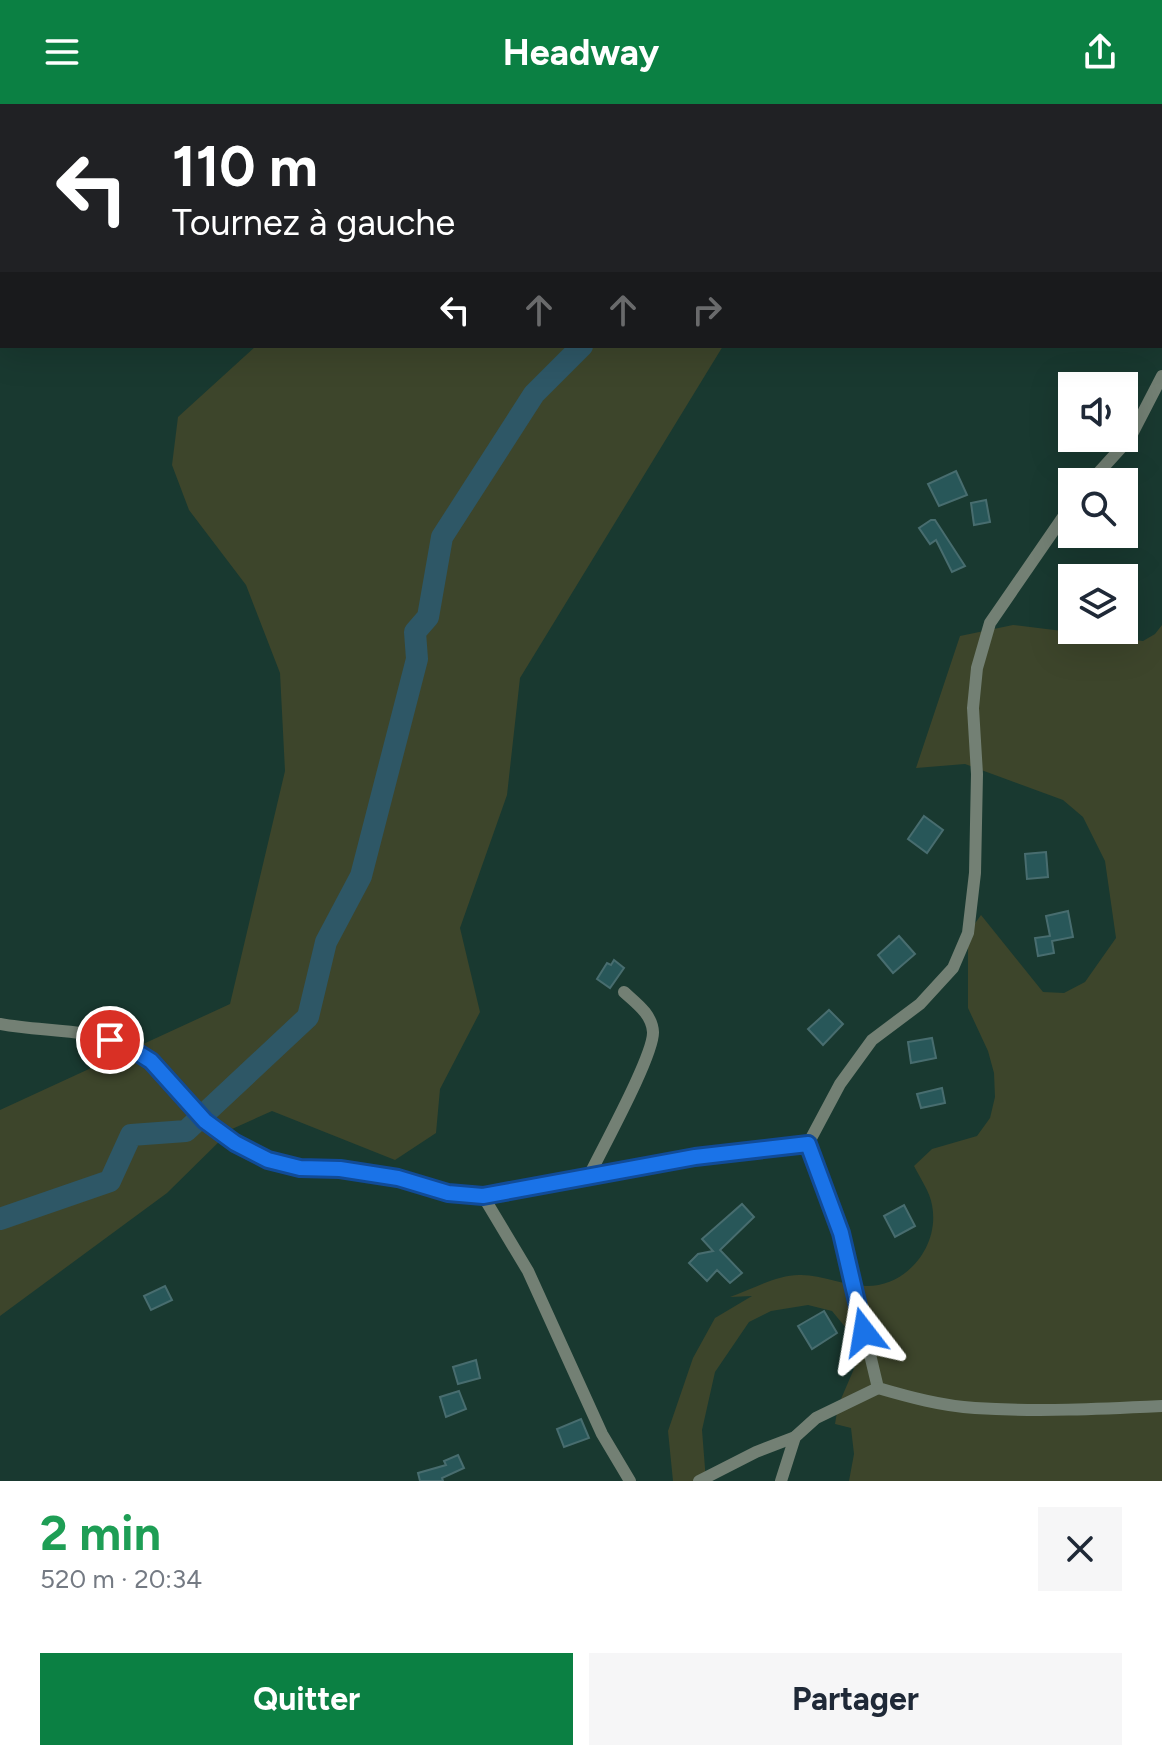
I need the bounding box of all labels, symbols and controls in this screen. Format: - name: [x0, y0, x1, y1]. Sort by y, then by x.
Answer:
- icon: menu: [40, 30, 84, 74]
- icon: share: [1078, 30, 1122, 74]
- text: Headway: [503, 31, 659, 74]
- text: 110 m: [172, 133, 318, 200]
- icon: left: [40, 136, 144, 240]
- text: Tournez à gauche: [172, 201, 455, 244]
- icon: left: [433, 288, 477, 332]
- icon: ahead: [517, 288, 561, 332]
- icon: ahead: [601, 288, 645, 332]
- icon: right: [685, 288, 729, 332]
- map controls: [1058, 372, 1138, 644]
- button: sound: [1058, 372, 1138, 452]
- button: search: [1058, 468, 1138, 548]
- button: layers: [1058, 564, 1138, 644]
- pin: [76, 1006, 144, 1074]
- icon: arrive: [88, 1018, 132, 1062]
- position arrow: [822, 1290, 906, 1374]
- text: 2 min: [40, 1504, 161, 1562]
- button: close: [1038, 1507, 1122, 1591]
- text: 520 m · 20:34: [40, 1563, 202, 1595]
- button: Quitter: [40, 1653, 573, 1745]
- button: Partager: [589, 1653, 1122, 1745]

